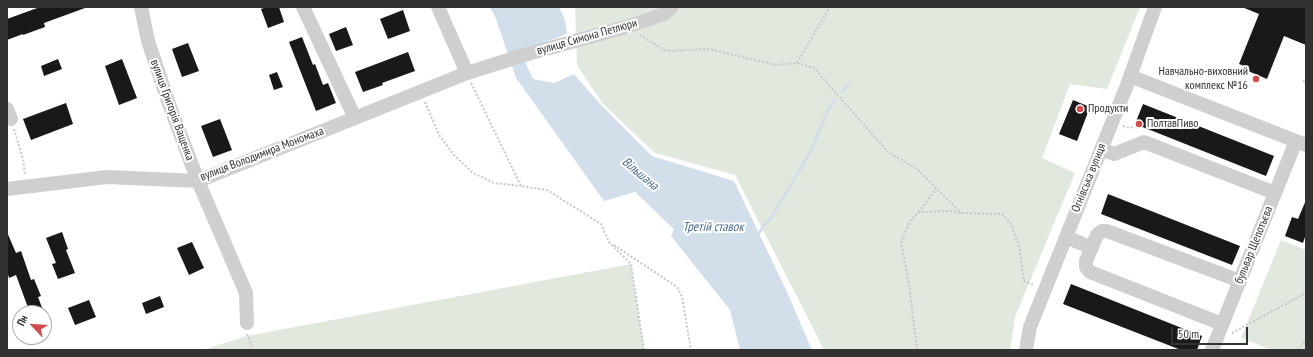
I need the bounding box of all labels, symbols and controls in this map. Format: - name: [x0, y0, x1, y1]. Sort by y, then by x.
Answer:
- street label: вулиця Симона Петлюри: [535, 16, 639, 58]
- street label: вулиця Григорія Ващенка: [147, 57, 197, 163]
- place label: Навчально-виховний комплекс №16: [1158, 65, 1248, 93]
- marker: Навчально-виховний комплекс №16: [1251, 74, 1261, 84]
- place label: Продукти: [1088, 102, 1128, 116]
- marker: Продукти: [1075, 104, 1085, 114]
- place label: ПолтавПиво: [1147, 117, 1198, 131]
- marker: ПолтавПиво: [1134, 119, 1144, 129]
- street label: вулиця Володимира Мономаха: [198, 124, 326, 184]
- street label: Огнівська вулиця: [1069, 142, 1109, 214]
- water label: Вільшана: [619, 154, 661, 194]
- street label: бульвар Щепотьєва: [1232, 204, 1276, 286]
- water label: Третій ставок: [683, 219, 743, 235]
- north arrow: [12, 305, 52, 345]
- text: Пн: [13, 313, 31, 328]
- scale bar: [1173, 319, 1250, 345]
- text: 50 m: [1178, 326, 1199, 341]

